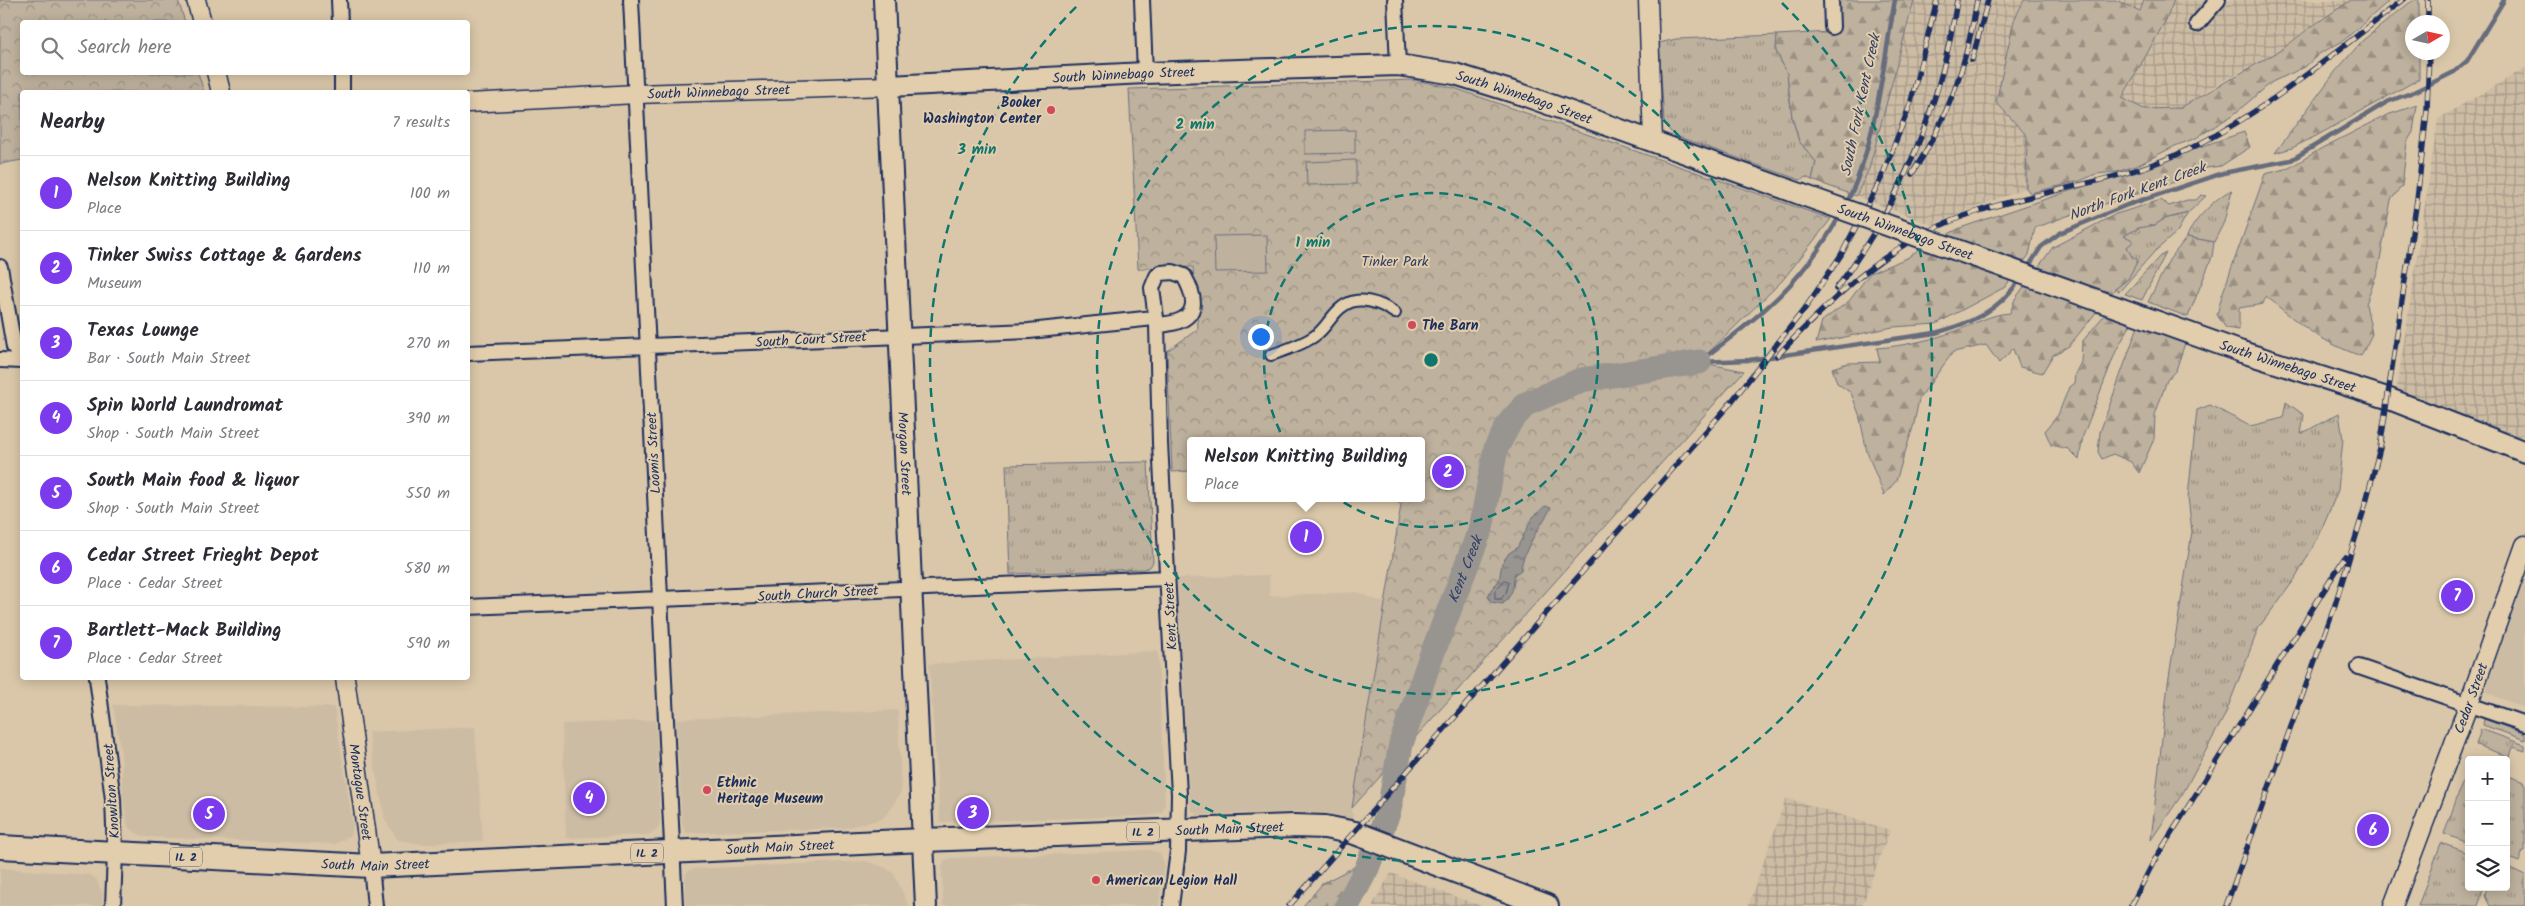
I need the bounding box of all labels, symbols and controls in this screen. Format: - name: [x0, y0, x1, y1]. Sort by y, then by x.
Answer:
- north arrow: [2405, 15, 2450, 60]
- search box: [20, 20, 470, 75]
- water label: South Fork Kent Creek: [1834, 30, 1888, 178]
- text: Search here: [78, 33, 172, 63]
- icon: search: [38, 34, 66, 62]
- street label: South Winnebago Street: [1052, 61, 1196, 90]
- street label: South Winnebago Street: [1453, 65, 1596, 131]
- street label: South Winnebago Street: [647, 79, 791, 106]
- place label: Booker Washington Center: [923, 92, 1042, 130]
- marker: Booker Washington Center: [1045, 104, 1057, 116]
- text: Nearby: [40, 106, 105, 139]
- text: 7 results: [392, 110, 450, 135]
- text: 2 min: [1175, 113, 1215, 137]
- text: 3 min: [957, 138, 996, 162]
- water label: North Fork Kent Creek: [2065, 155, 2211, 228]
- text: Nelson Knitting Building: [87, 166, 291, 196]
- text: 1: [54, 181, 58, 206]
- text: 100 m: [410, 181, 450, 206]
- text: Place: [87, 196, 121, 221]
- street label: South Winnebago Street: [1834, 198, 1977, 267]
- text: 1 min: [1296, 231, 1330, 255]
- text: Tinker Swiss Cottage & Gardens: [87, 241, 362, 271]
- park label: Tinker Park: [1362, 251, 1429, 273]
- text: 2: [51, 256, 61, 281]
- text: 110 m: [413, 256, 450, 281]
- text: Museum: [87, 271, 142, 296]
- place label: The Barn: [1422, 315, 1479, 337]
- text: Texas Lounge: [87, 316, 199, 346]
- marker: The Barn: [1406, 319, 1418, 331]
- your location: [1248, 324, 1274, 350]
- street label: South Court Street: [755, 326, 868, 354]
- text: 3: [52, 331, 60, 356]
- text: 270 m: [406, 331, 450, 356]
- street label: South Winnebago Street: [2216, 334, 2359, 400]
- text: Bar · South Main Street: [87, 346, 251, 371]
- centre of rings: [1422, 351, 1440, 369]
- text: Spin World Laundromat: [87, 391, 283, 421]
- text: 4: [52, 406, 60, 431]
- text: 390 m: [406, 406, 450, 431]
- street label: Loomis Street: [641, 411, 667, 494]
- street label: Morgan Street: [891, 411, 917, 497]
- text: Shop · South Main Street: [87, 421, 260, 446]
- popup: [1187, 437, 1425, 502]
- text: Nelson Knitting Building: [1204, 442, 1408, 472]
- pin: 2: [1432, 453, 1464, 491]
- text: South Main food & liquor: [87, 466, 299, 496]
- text: Place: [1204, 472, 1239, 497]
- text: 5: [52, 481, 60, 506]
- text: 550 m: [406, 481, 450, 506]
- text: Shop · South Main Street: [87, 496, 260, 521]
- pin: 1: [1290, 518, 1322, 556]
- water label: Kent Creek: [1442, 531, 1490, 607]
- text: Cedar Street Frieght Depot: [87, 541, 319, 571]
- text: 6: [52, 556, 60, 581]
- text: 580 m: [405, 556, 450, 581]
- text: Place · Cedar Street: [87, 571, 223, 596]
- pin: 7: [2441, 577, 2473, 615]
- street label: South Church Street: [757, 580, 880, 608]
- street label: Kent Street: [1158, 581, 1184, 651]
- text: Bartlett-Mack Building: [87, 616, 282, 646]
- text: 7: [52, 631, 60, 656]
- text: 590 m: [406, 631, 450, 656]
- text: Place · Cedar Street: [87, 646, 223, 671]
- street label: Cedar Street: [2448, 659, 2495, 737]
- street label: Knowlton Street: [98, 742, 126, 839]
- street label: Montague Street: [342, 742, 377, 843]
- map controls: [2465, 756, 2510, 891]
- button: +: [2465, 756, 2510, 801]
- place label: Ethnic Heritage Museum: [717, 772, 824, 810]
- pin: 4: [573, 779, 605, 817]
- marker: Ethnic Heritage Museum: [701, 784, 713, 796]
- pin: 3: [957, 794, 989, 832]
- pin: 5: [193, 795, 225, 833]
- button: −: [2465, 801, 2510, 846]
- pin: 6: [2357, 811, 2389, 849]
- street label: South Main Street: [1175, 816, 1285, 842]
- road number: IL 2: [1127, 822, 1159, 842]
- street label: South Main Street: [725, 834, 835, 861]
- road number: IL 2: [631, 844, 663, 862]
- button: layers: [2465, 846, 2510, 891]
- road number: IL 2: [170, 848, 202, 866]
- street label: South Main Street: [321, 853, 431, 878]
- place label: American Legion Hall: [1106, 870, 1237, 892]
- marker: American Legion Hall: [1090, 874, 1102, 886]

